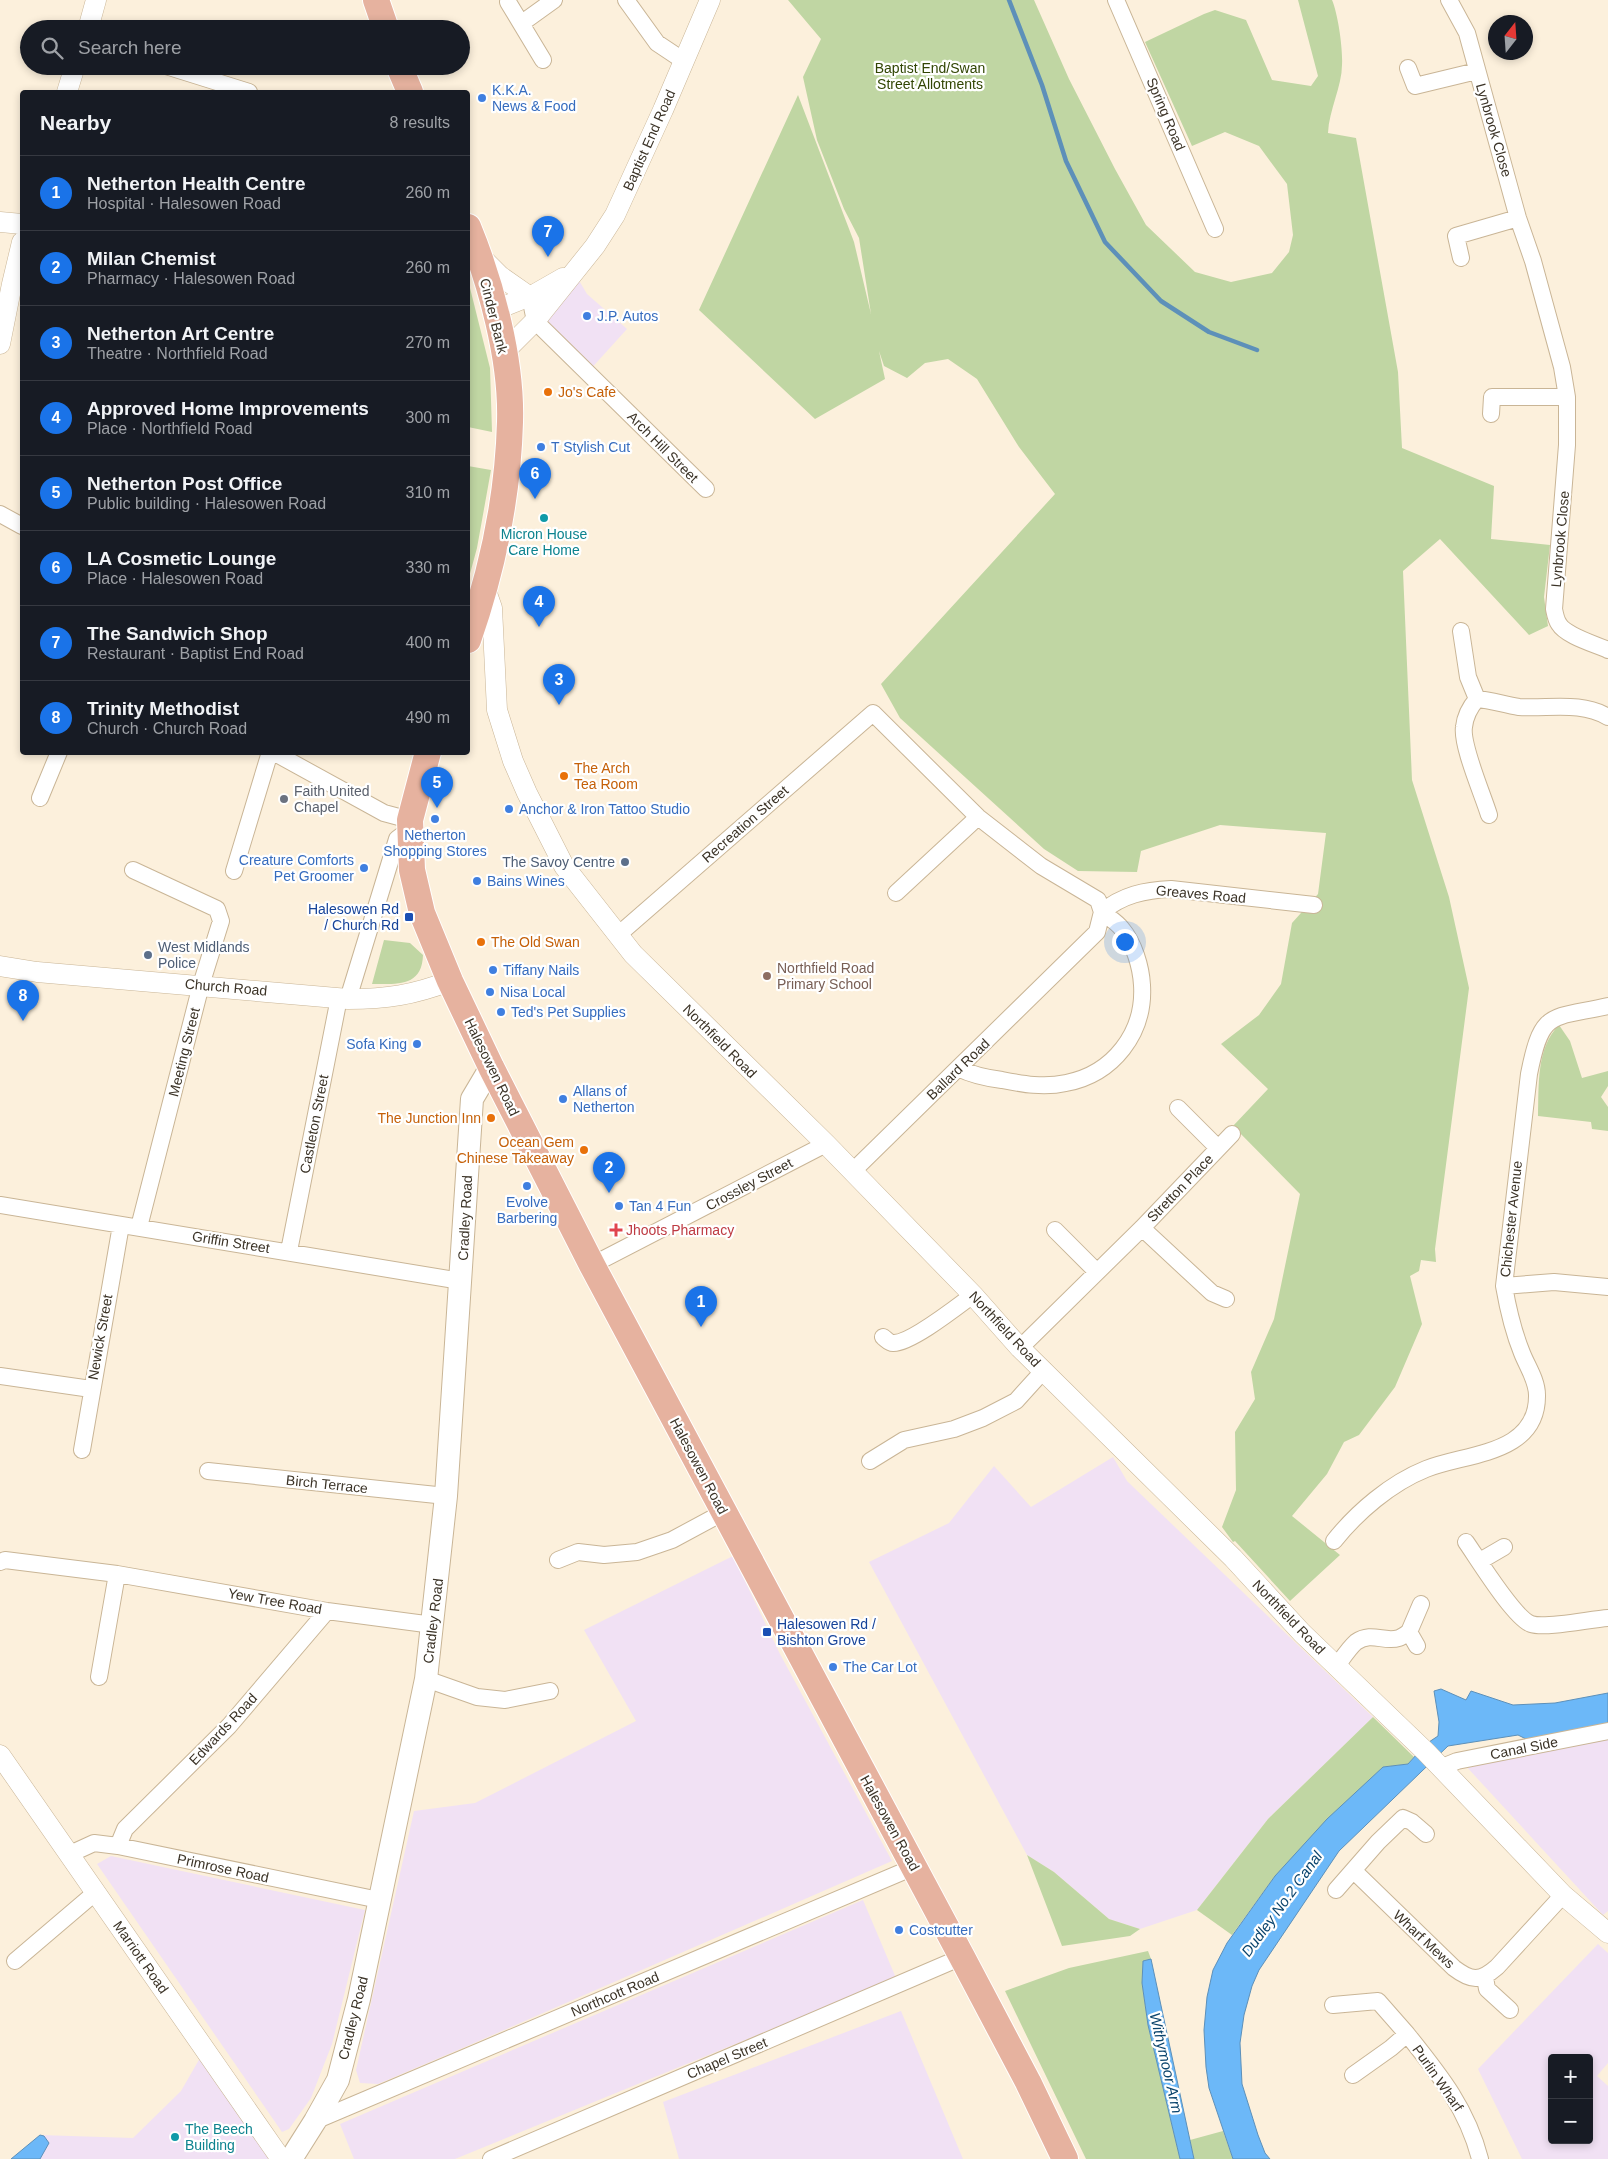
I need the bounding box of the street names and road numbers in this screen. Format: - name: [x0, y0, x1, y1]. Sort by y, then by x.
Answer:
- street label: Spring Road: [1143, 75, 1189, 153]
- street label: Lynbrook Close: [1473, 81, 1515, 179]
- street label: Baptist End Road: [620, 87, 678, 193]
- street label: Cinder Bank: [477, 277, 511, 356]
- street label: Arch Hill Street: [624, 408, 702, 486]
- street label: Lynbrook Close: [1548, 490, 1572, 588]
- street label: Recreation Street: [699, 782, 791, 866]
- street label: Greaves Road: [1155, 882, 1247, 906]
- street label: Church Road: [184, 975, 268, 999]
- street label: Northfield Road: [680, 1001, 760, 1081]
- street label: Meeting Street: [165, 1006, 203, 1098]
- street label: Halesowen Road: [461, 1016, 523, 1118]
- street label: Ballard Road: [923, 1035, 993, 1103]
- street label: Castleton Street: [297, 1073, 331, 1175]
- street label: Stretton Place: [1144, 1151, 1216, 1225]
- street label: Crossley Street: [703, 1154, 795, 1214]
- street label: Chichester Avenue: [1497, 1160, 1525, 1278]
- street label: Cradley Road: [455, 1175, 475, 1261]
- street label: Griffin Street: [191, 1228, 271, 1256]
- street label: Northfield Road: [966, 1288, 1044, 1370]
- street label: Newick Street: [85, 1293, 115, 1381]
- street label: Halesowen Road: [667, 1415, 731, 1517]
- street label: Birch Terrace: [285, 1472, 369, 1496]
- street label: Northfield Road: [1249, 1576, 1329, 1658]
- street label: Cradley Road: [420, 1578, 446, 1664]
- street label: Yew Tree Road: [227, 1585, 323, 1617]
- street label: Edwards Road: [186, 1690, 260, 1768]
- street label: Canal Side: [1489, 1734, 1559, 1762]
- street label: Halesowen Road: [857, 1772, 923, 1874]
- street label: Primrose Road: [176, 1850, 270, 1886]
- street label: Wharf Mews: [1390, 1907, 1458, 1971]
- street label: Marriott Road: [110, 1918, 172, 1996]
- street label: Northcott Road: [569, 1968, 661, 2020]
- street label: Cradley Road: [335, 1975, 371, 2061]
- street label: Chapel Street: [684, 2034, 770, 2082]
- street label: Purlin Wharf: [1409, 2042, 1467, 2114]

